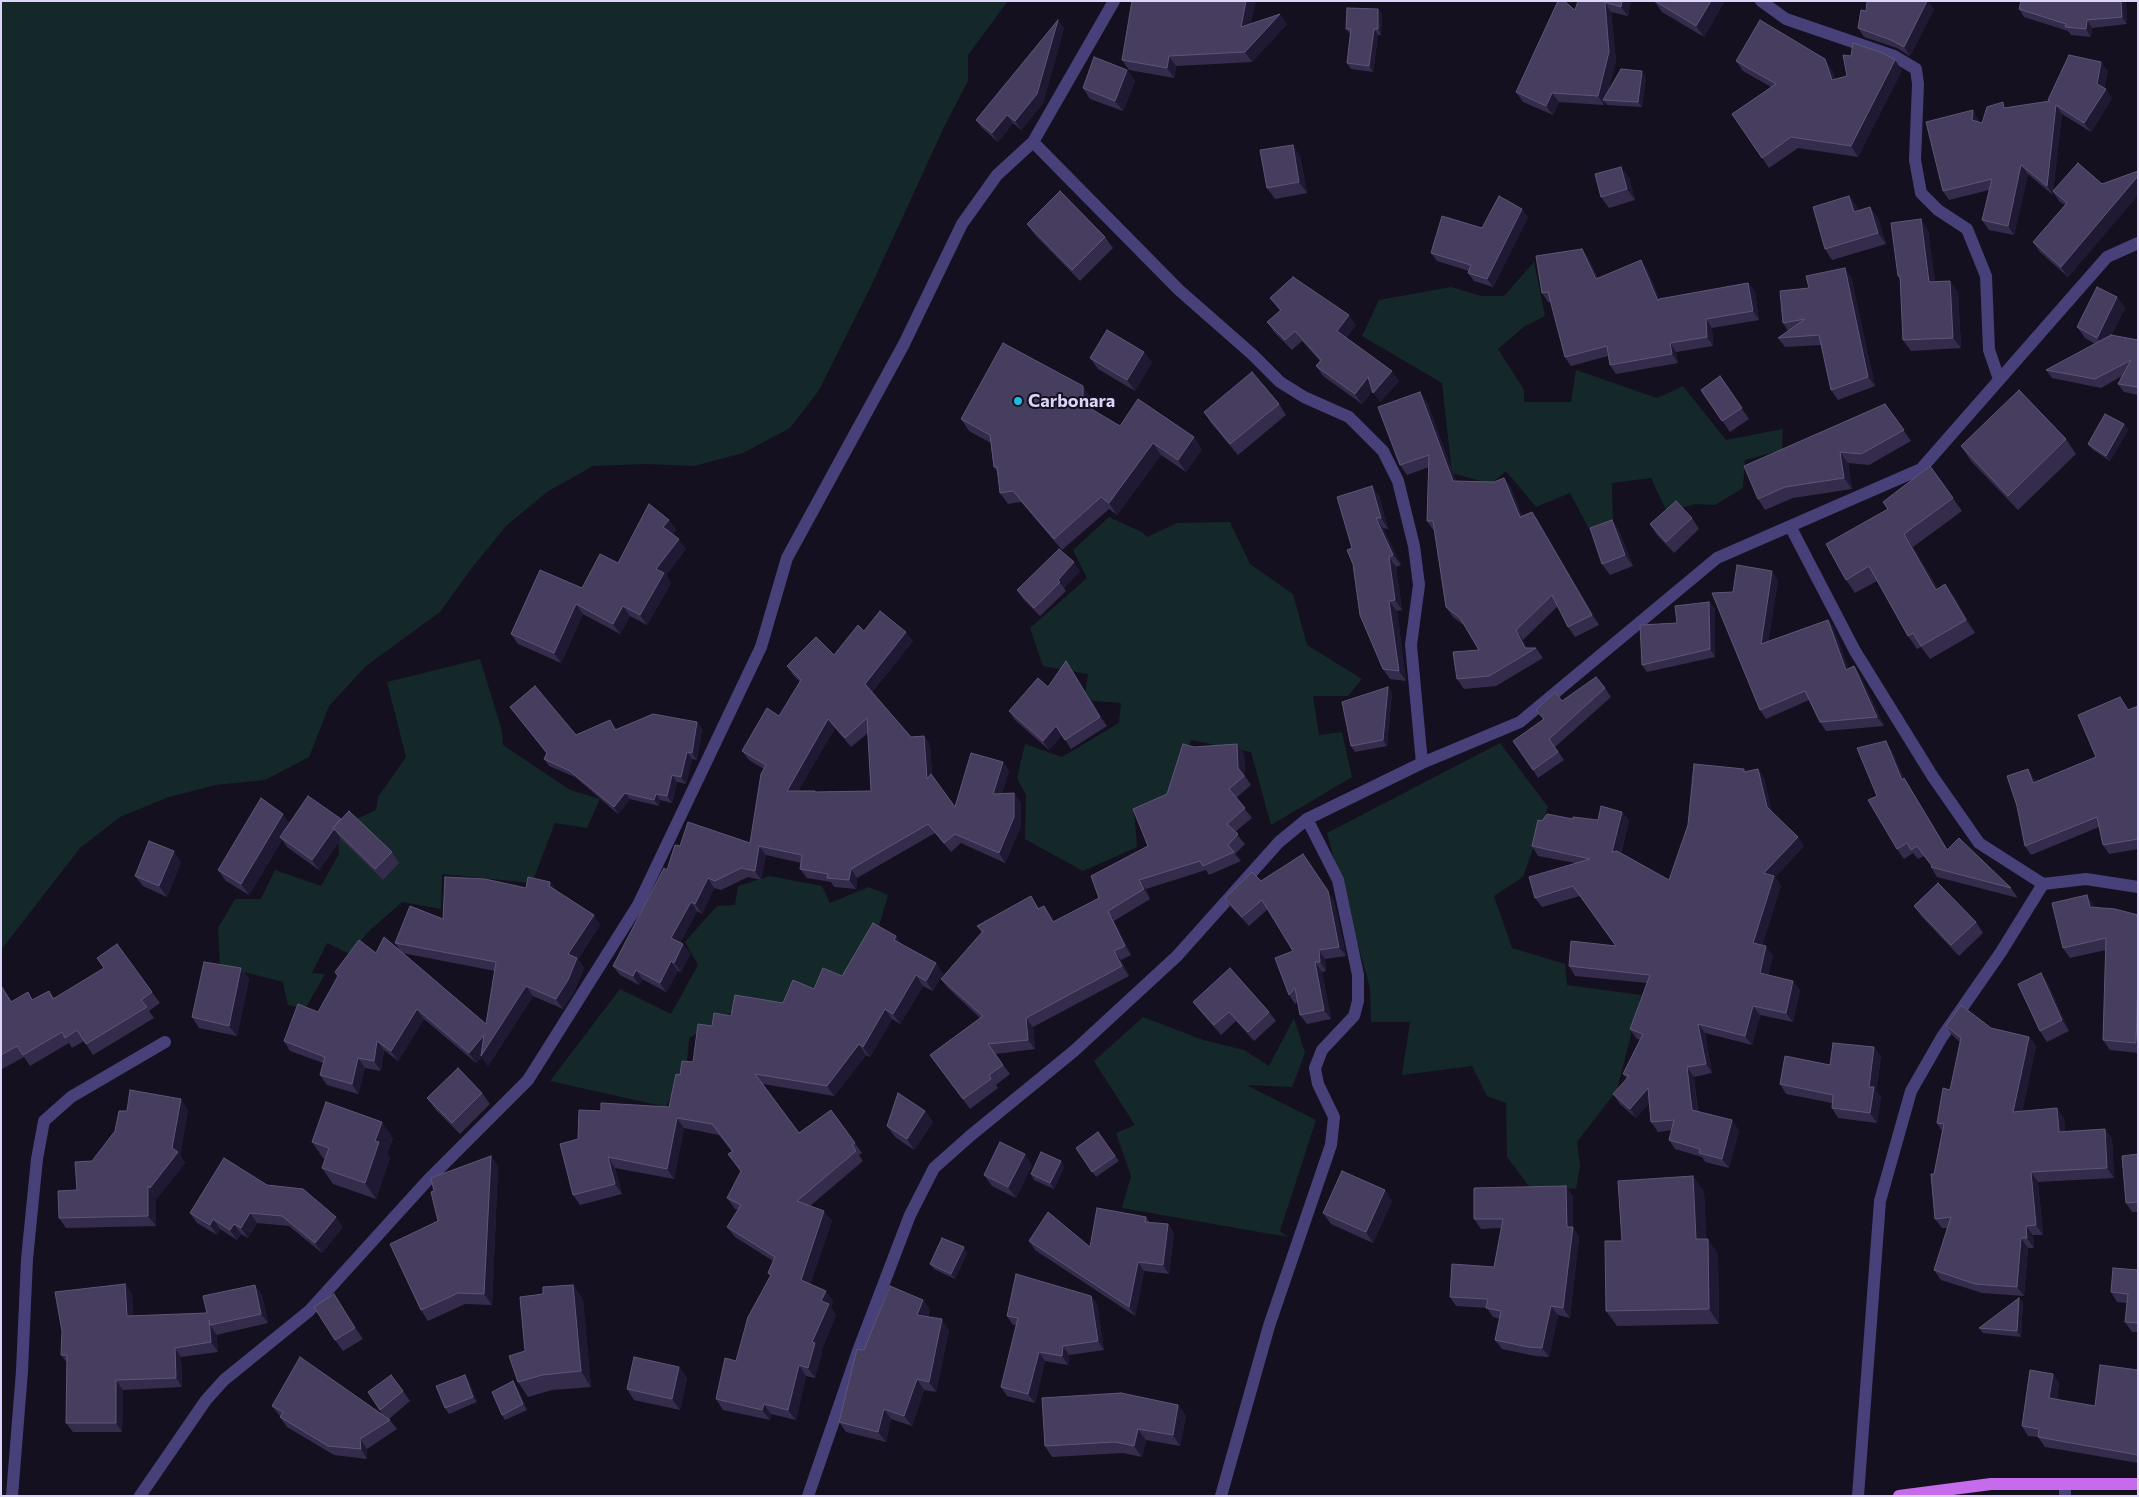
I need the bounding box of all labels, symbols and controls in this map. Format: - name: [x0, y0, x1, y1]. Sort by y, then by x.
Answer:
- place label: Carbonara: [1028, 390, 1115, 412]
- marker: Carbonara: [1012, 395, 1024, 407]

